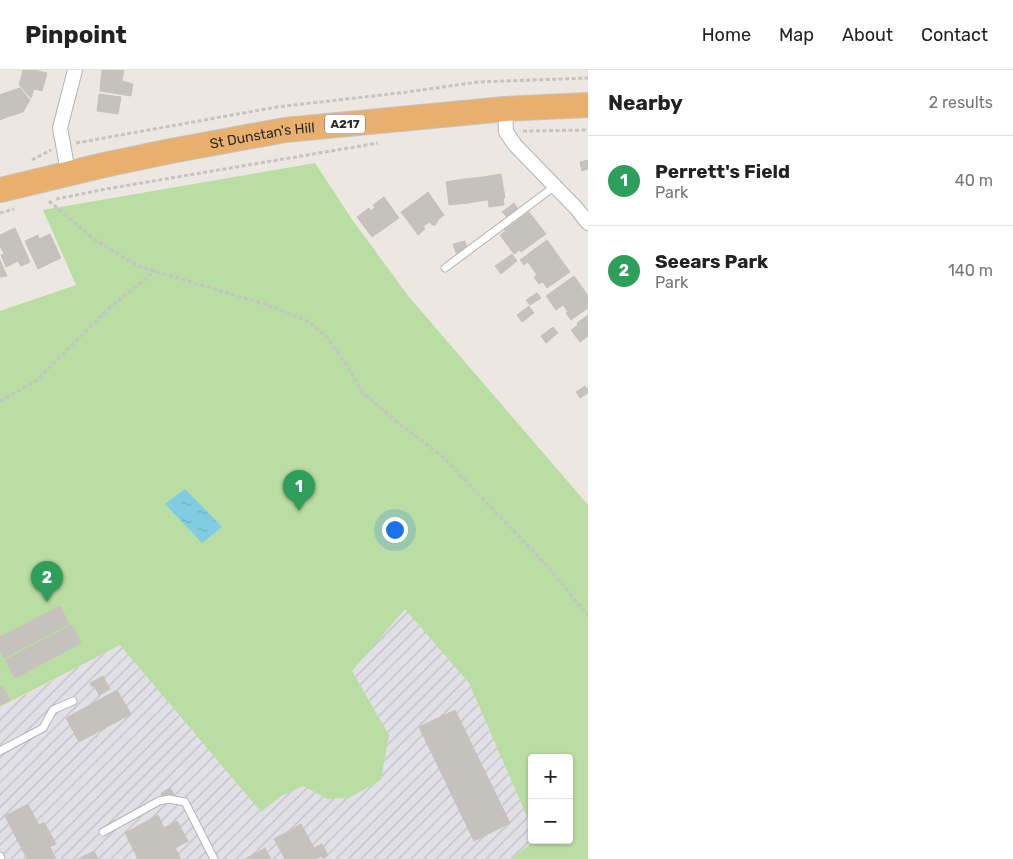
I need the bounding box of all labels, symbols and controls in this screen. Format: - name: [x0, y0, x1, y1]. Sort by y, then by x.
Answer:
- text: Pinpoint: [25, 21, 127, 49]
- text: Home: [702, 24, 751, 46]
- text: Map: [779, 24, 814, 46]
- text: About: [842, 24, 893, 46]
- text: Contact: [921, 24, 988, 46]
- text: Nearby: [608, 90, 683, 115]
- text: 2 results: [929, 93, 993, 112]
- road number: A217: [325, 114, 365, 134]
- street label: St Dunstan's Hill: [208, 119, 315, 152]
- text: Perrett's Field: [655, 160, 790, 183]
- text: 1: [620, 171, 628, 190]
- text: 40 m: [955, 171, 993, 190]
- text: Park: [655, 183, 688, 202]
- text: Seears Park: [655, 250, 768, 273]
- text: 2: [619, 261, 629, 280]
- text: 140 m: [948, 261, 993, 280]
- text: Park: [655, 273, 688, 292]
- pin: 1: [283, 470, 315, 511]
- your location: [382, 517, 408, 543]
- pin: 2: [31, 561, 63, 602]
- map controls: [528, 754, 573, 844]
- button: +: [528, 754, 573, 799]
- button: −: [528, 799, 573, 844]

